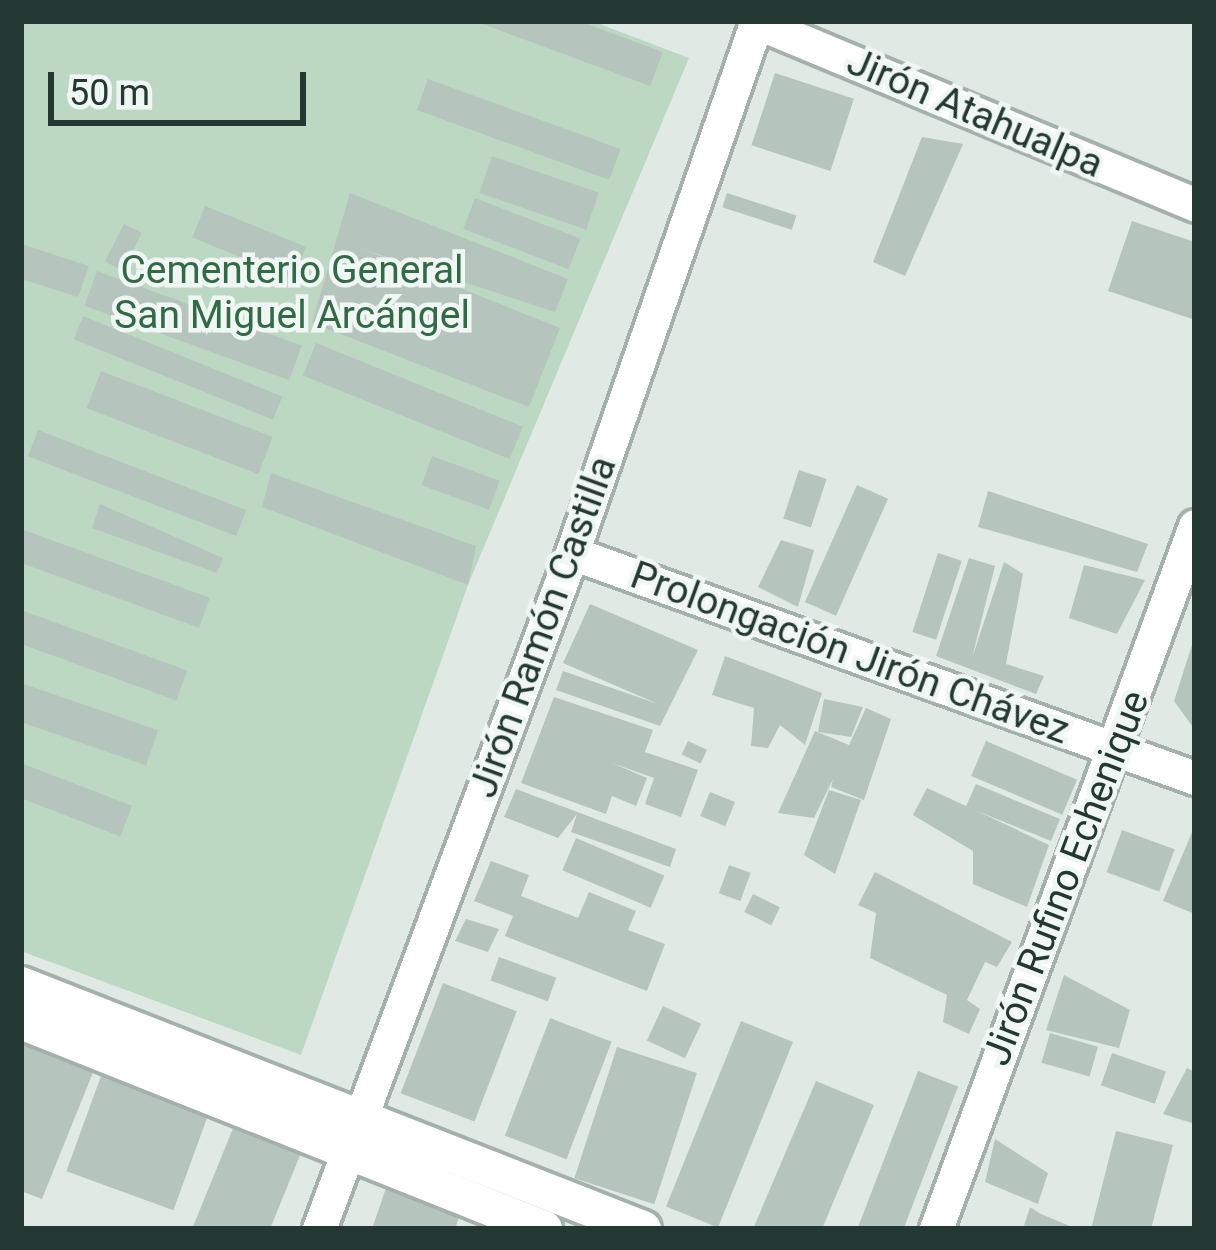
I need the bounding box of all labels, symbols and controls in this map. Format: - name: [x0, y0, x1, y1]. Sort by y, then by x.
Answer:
- street label: Jirón Atahualpa: [840, 38, 1110, 188]
- scale bar: [54, 48, 312, 122]
- text: 50 m: [69, 72, 150, 114]
- park label: Cementerio General San Miguel Arcángel: [114, 248, 470, 339]
- street label: Jirón Ramón Castilla: [460, 450, 626, 804]
- street label: Prolongación Jirón Chávez: [624, 552, 1076, 754]
- street label: Jirón Rufino Echenique: [973, 684, 1159, 1072]

